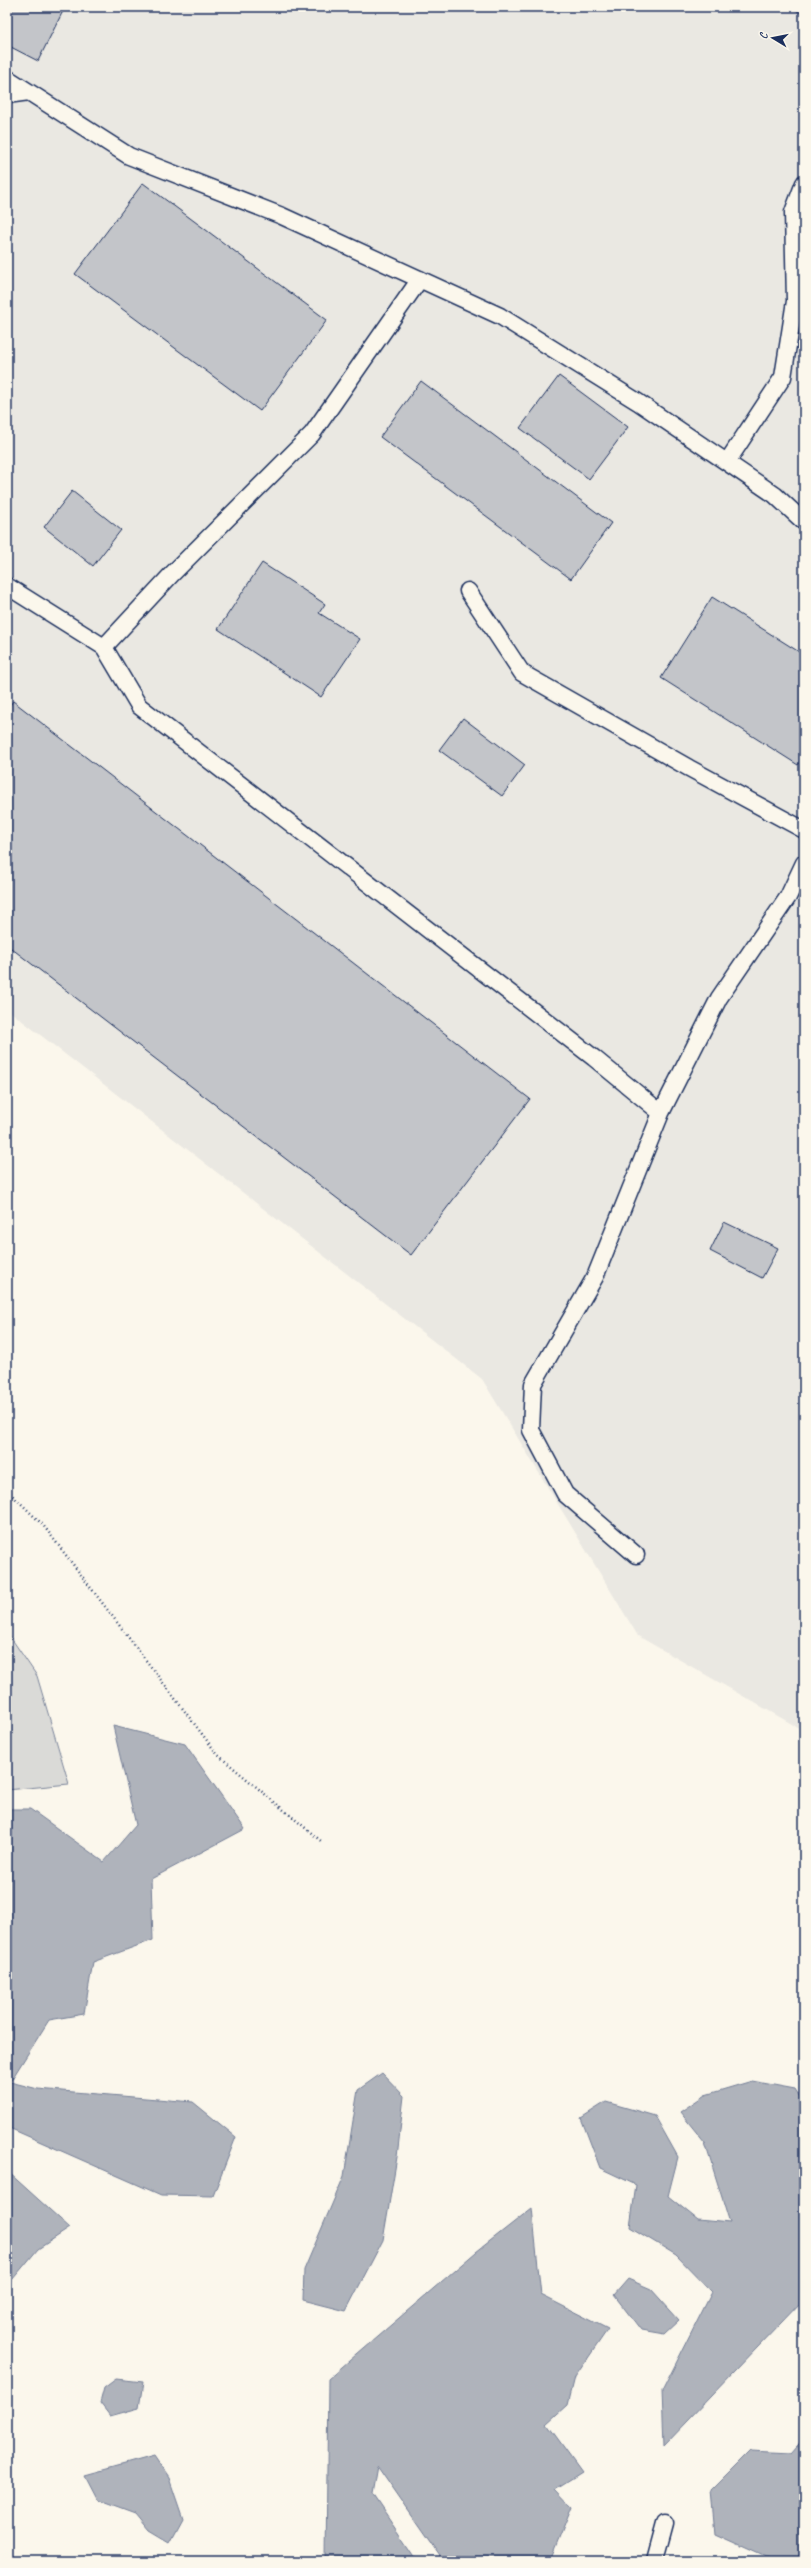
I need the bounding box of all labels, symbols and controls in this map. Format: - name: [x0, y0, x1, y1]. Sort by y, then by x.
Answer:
- north arrow: [753, 18, 793, 58]
- text: С: [756, 31, 771, 40]

